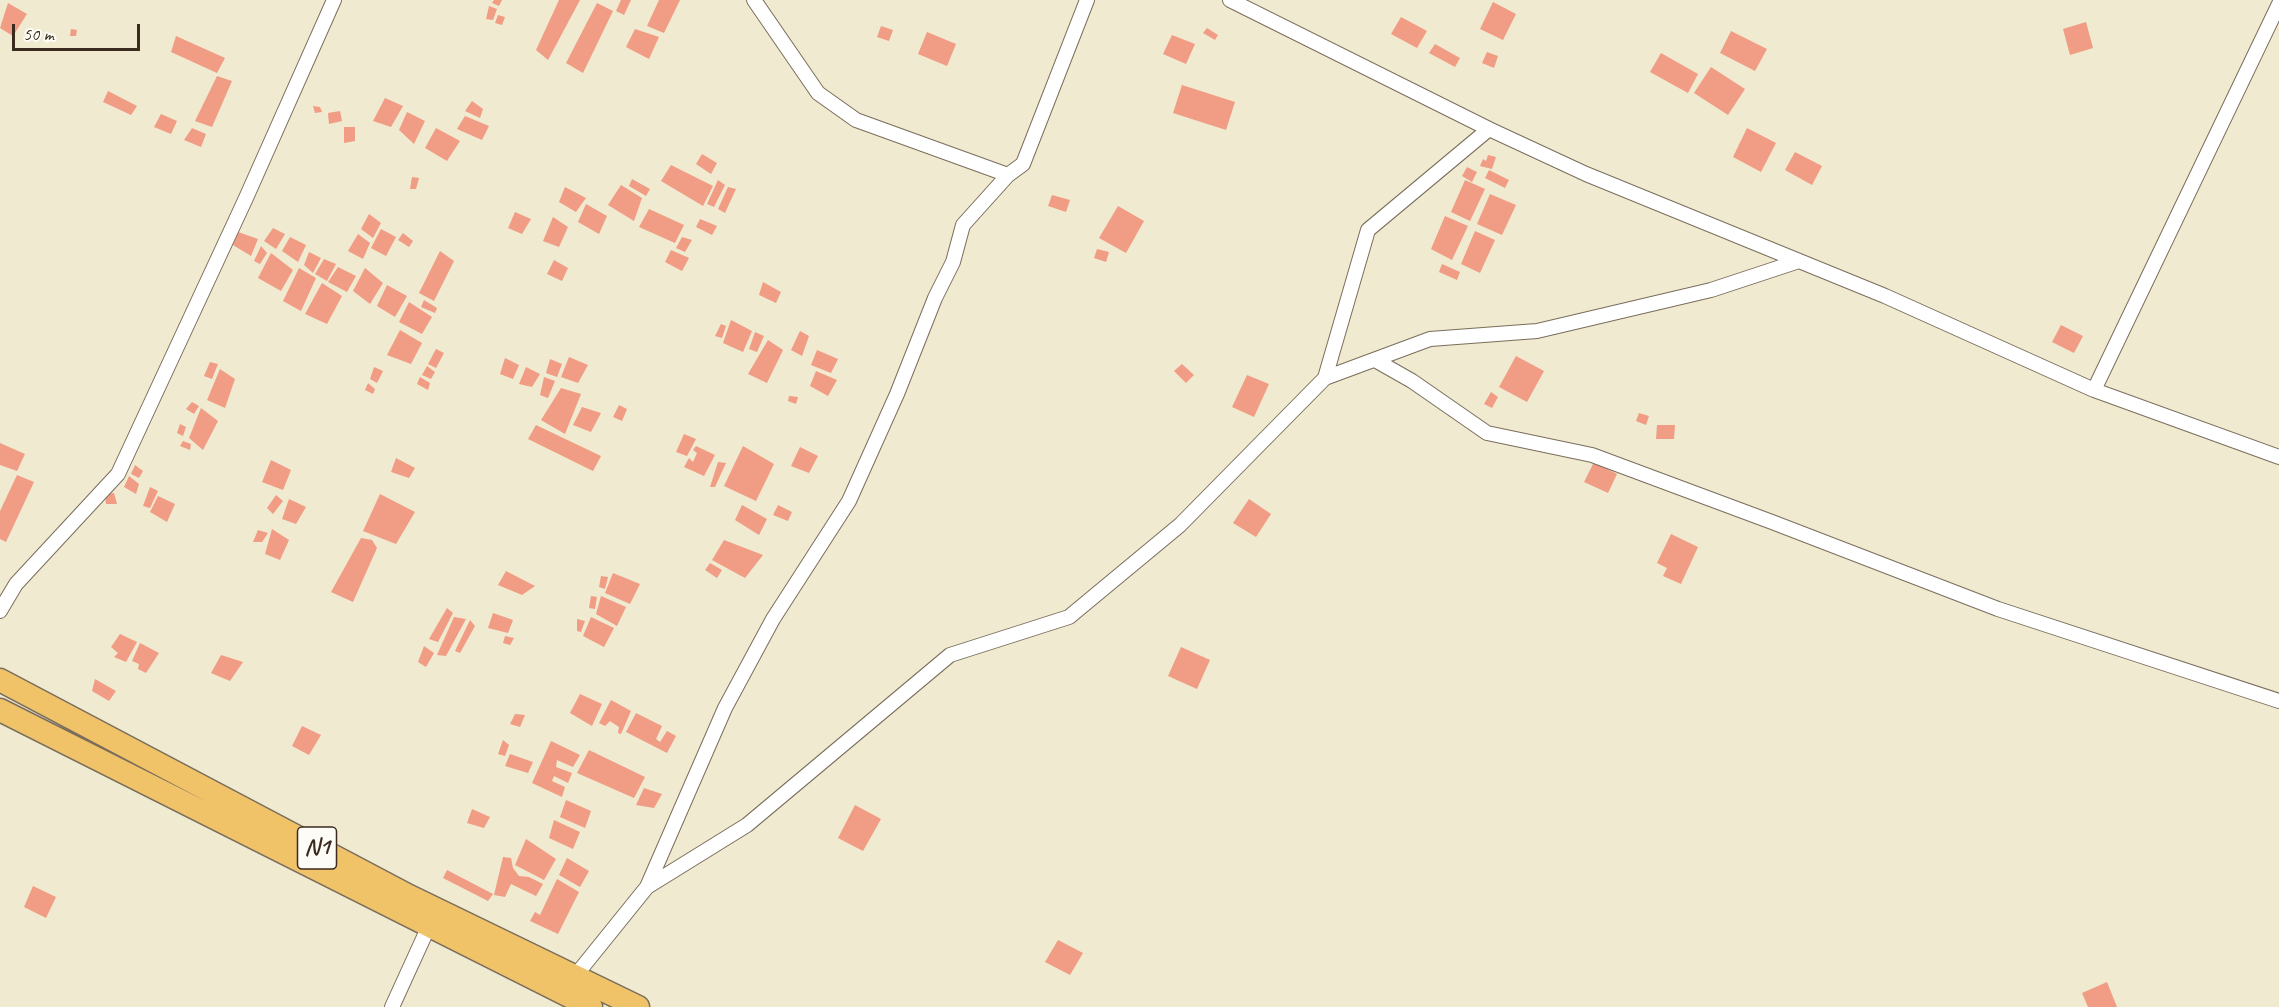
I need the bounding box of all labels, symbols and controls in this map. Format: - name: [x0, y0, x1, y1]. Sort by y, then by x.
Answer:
- scale bar: [15, 12, 142, 50]
- text: 50 m: [23, 23, 54, 45]
- road number: N1: [298, 827, 336, 869]

